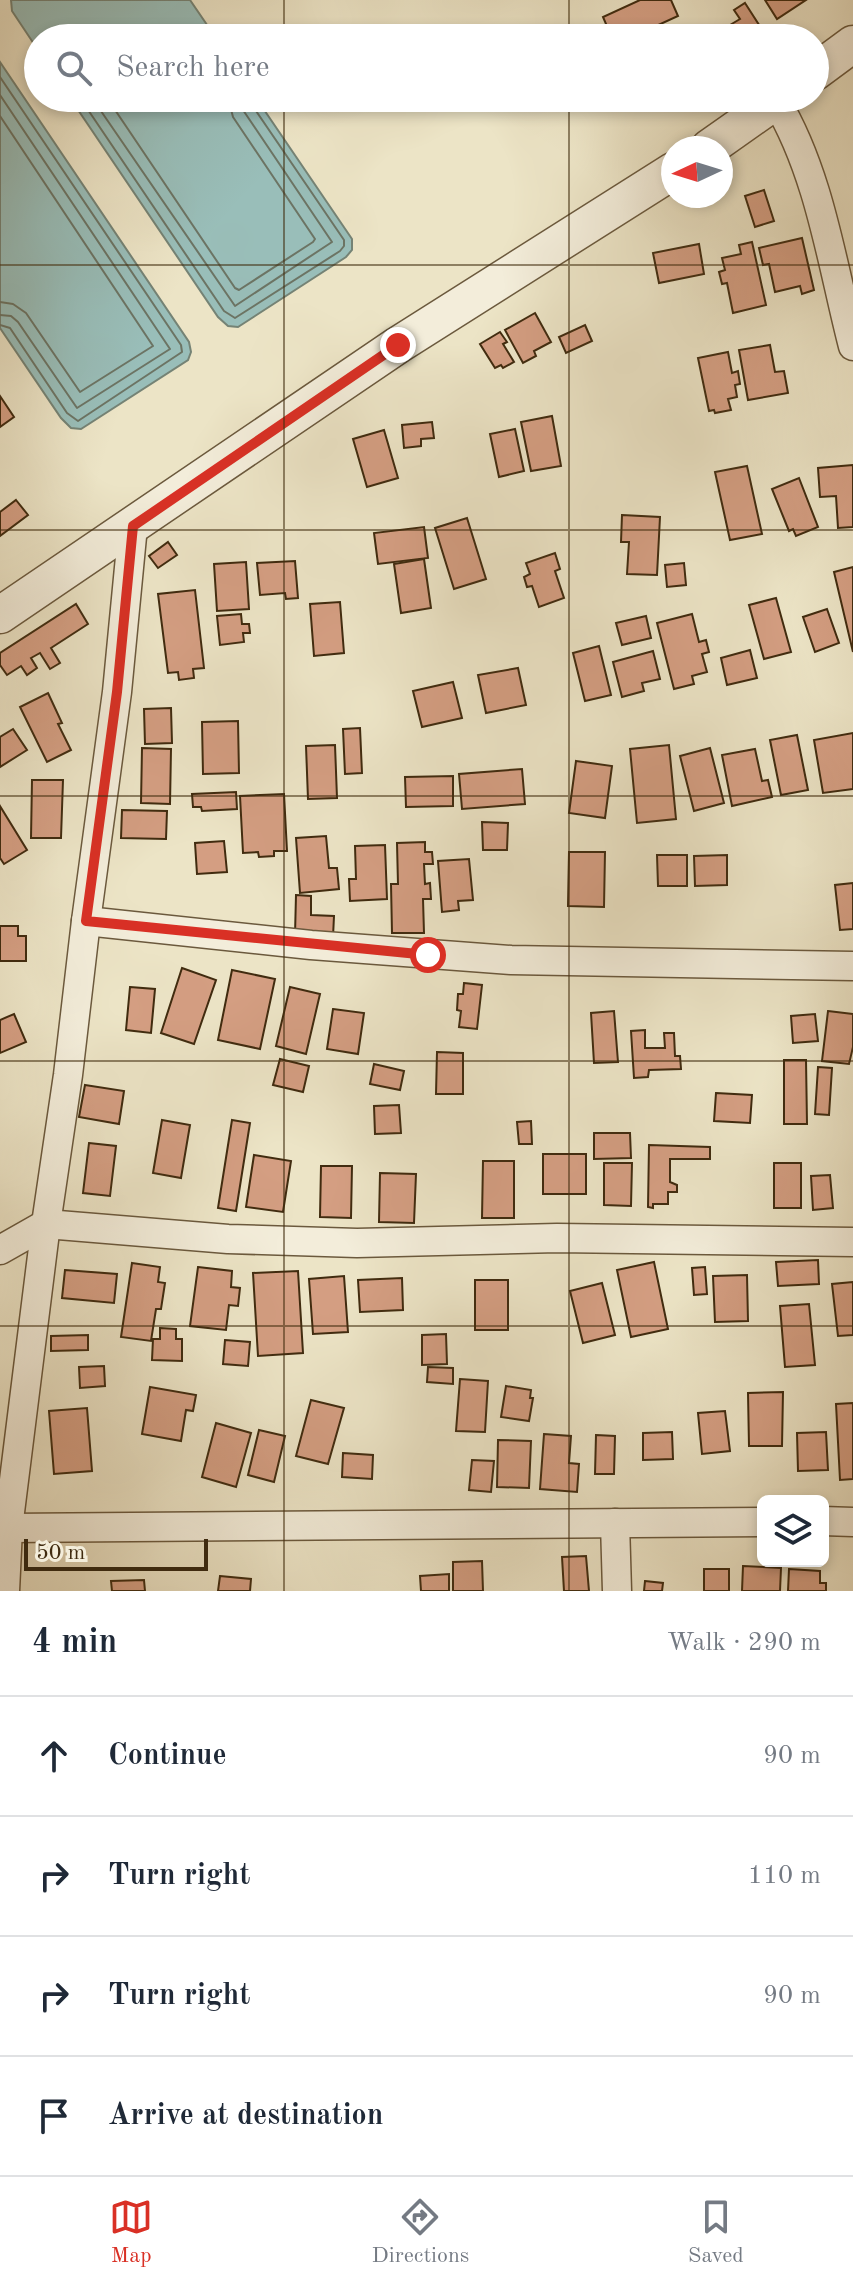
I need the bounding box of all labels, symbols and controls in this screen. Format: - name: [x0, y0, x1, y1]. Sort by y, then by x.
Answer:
- search box: [24, 24, 829, 112]
- icon: search: [52, 46, 96, 90]
- text: Search here: [116, 53, 270, 83]
- north arrow: [661, 136, 733, 208]
- route end: [380, 327, 416, 363]
- route start: [410, 937, 446, 973]
- map controls: [757, 1495, 829, 1567]
- button: layers: [757, 1495, 829, 1567]
- scale bar: [24, 1535, 208, 1571]
- text: 50 m: [36, 1542, 85, 1564]
- text: 4 min: [32, 1626, 117, 1660]
- text: Walk · 290 m: [667, 1630, 821, 1656]
- icon: ahead: [32, 1734, 76, 1778]
- text: Continue: [108, 1741, 227, 1771]
- text: 90 m: [763, 1743, 821, 1769]
- icon: right: [32, 1854, 76, 1898]
- text: Turn right: [108, 1861, 250, 1891]
- text: 110 m: [748, 1863, 821, 1889]
- icon: right: [32, 1974, 76, 2018]
- text: Turn right: [108, 1981, 250, 2011]
- text: 90 m: [763, 1983, 821, 2009]
- icon: arrive: [32, 2094, 76, 2138]
- text: Arrive at destination: [108, 2101, 383, 2131]
- tab: Map: [109, 2195, 153, 2270]
- tab: Directions: [372, 2195, 469, 2270]
- tab: Saved: [688, 2195, 744, 2270]

